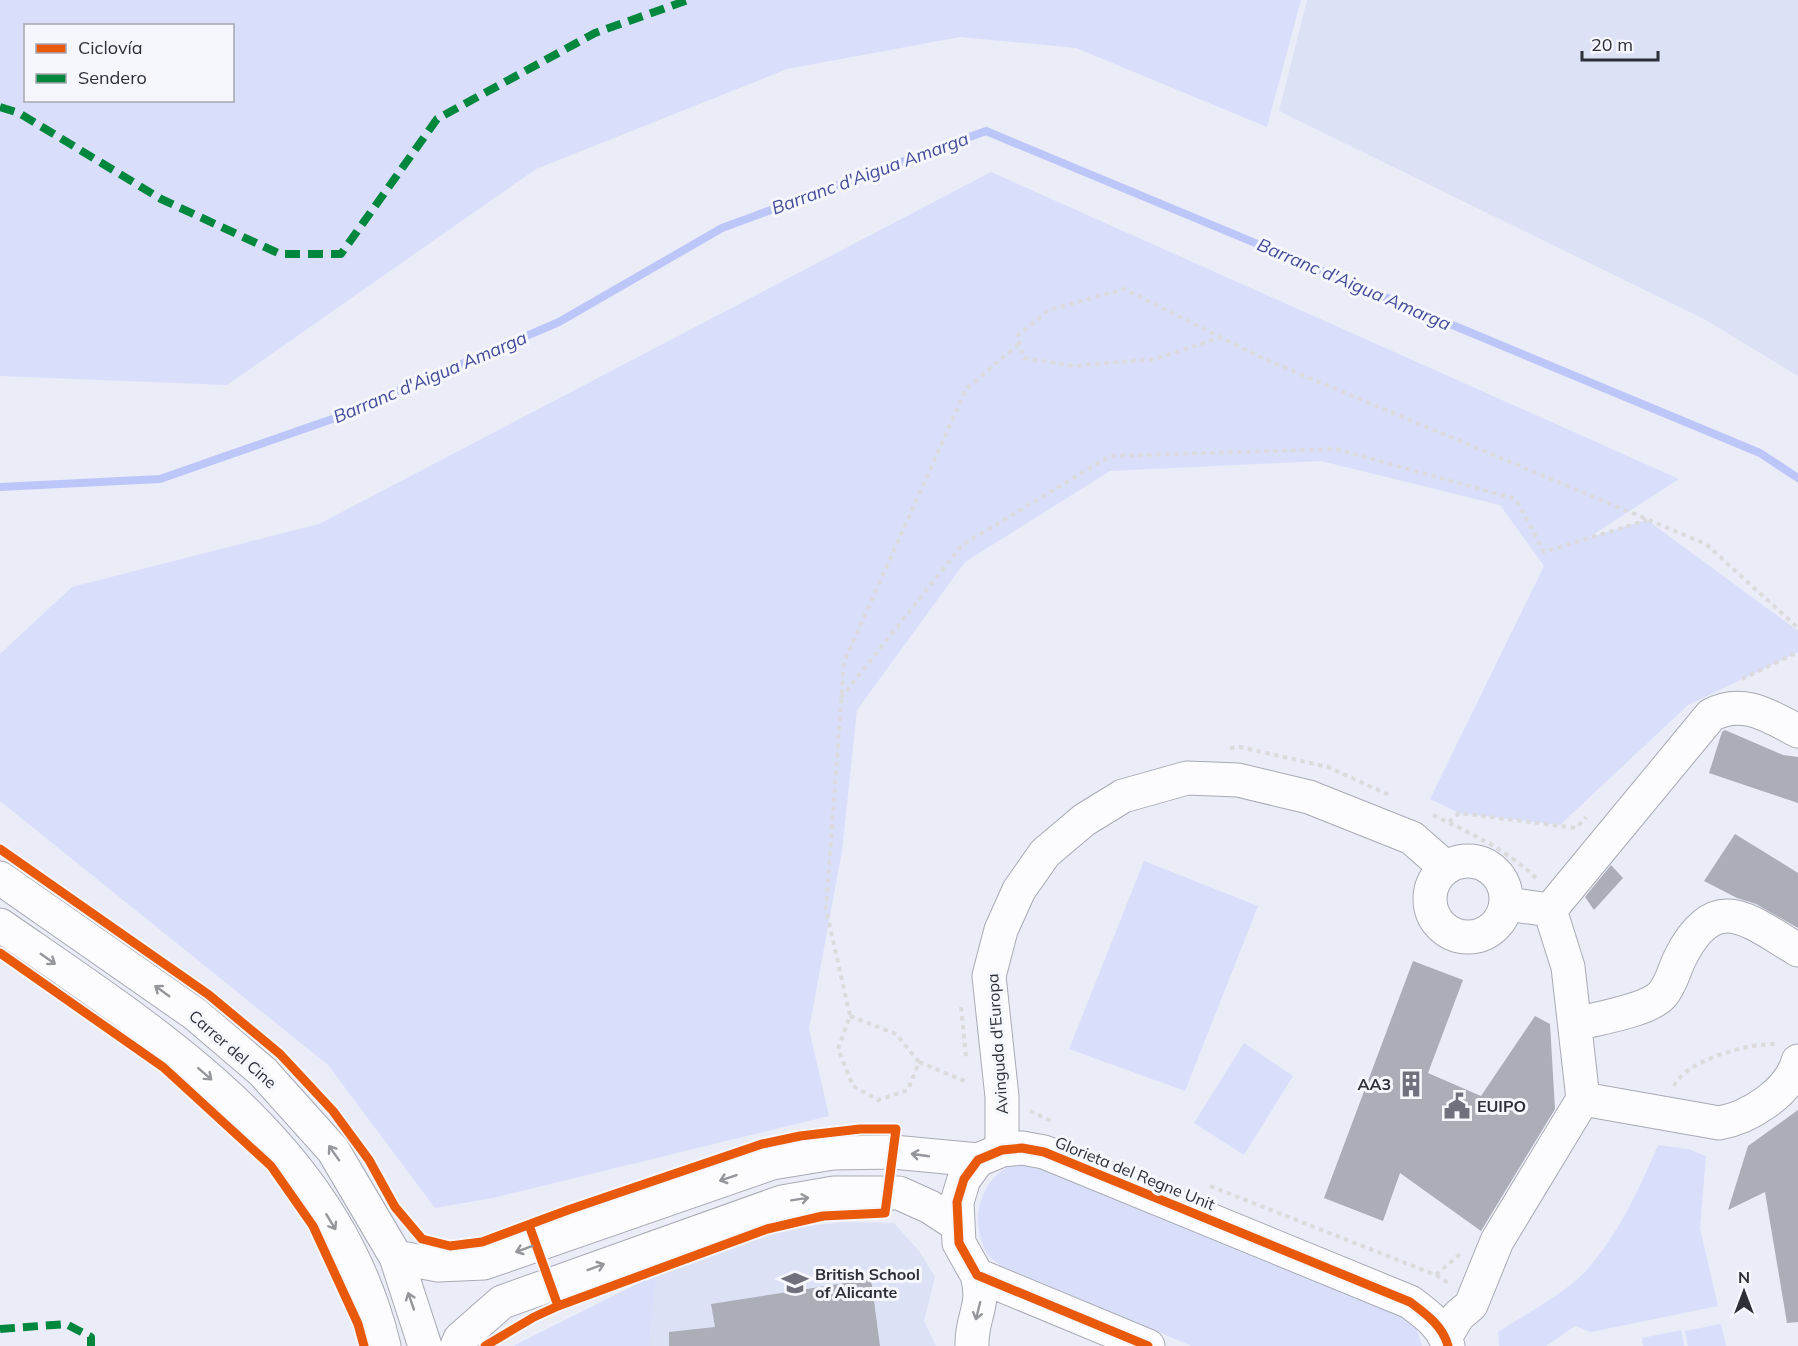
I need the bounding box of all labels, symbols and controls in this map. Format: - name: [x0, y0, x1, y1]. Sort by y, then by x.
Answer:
- legend: [24, 24, 234, 102]
- scale bar: [1582, 24, 1658, 62]
- text: 20 m: [1591, 33, 1633, 56]
- text: Ciclovía: [78, 36, 143, 59]
- text: Sendero: [78, 66, 147, 89]
- water label: Barranc d'Aigua Amarga: [768, 127, 972, 219]
- water label: Barranc d'Aigua Amarga: [1254, 233, 1454, 335]
- water label: Barranc d'Aigua Amarga: [330, 326, 530, 428]
- one-way arrow: [40, 953, 56, 965]
- street label: Avinguda d'Europa: [982, 973, 1012, 1115]
- one-way arrow: [155, 984, 171, 997]
- street label: Carrer del Cine: [185, 1005, 281, 1093]
- one-way arrow: [197, 1067, 212, 1081]
- building icon: AA3: [1396, 1069, 1426, 1099]
- place label: AA3: [1357, 1074, 1391, 1094]
- public building icon: EUIPO: [1442, 1091, 1472, 1121]
- place label: EUIPO: [1477, 1096, 1526, 1116]
- street label: Glorieta del Regne Unit: [1052, 1132, 1218, 1214]
- one-way arrow: [328, 1145, 340, 1161]
- one-way arrow: [910, 1150, 930, 1161]
- one-way arrow: [719, 1173, 738, 1184]
- one-way arrow: [790, 1193, 810, 1204]
- one-way arrow: [325, 1213, 337, 1230]
- one-way arrow: [515, 1244, 534, 1255]
- one-way arrow: [586, 1261, 605, 1272]
- north arrow: [1714, 1262, 1774, 1322]
- place label: British School of Alicante: [815, 1264, 920, 1302]
- text: N: [1738, 1267, 1750, 1287]
- school or university icon: British School of Alicante: [780, 1268, 810, 1298]
- one-way arrow: [405, 1292, 416, 1311]
- one-way arrow: [971, 1301, 983, 1320]

